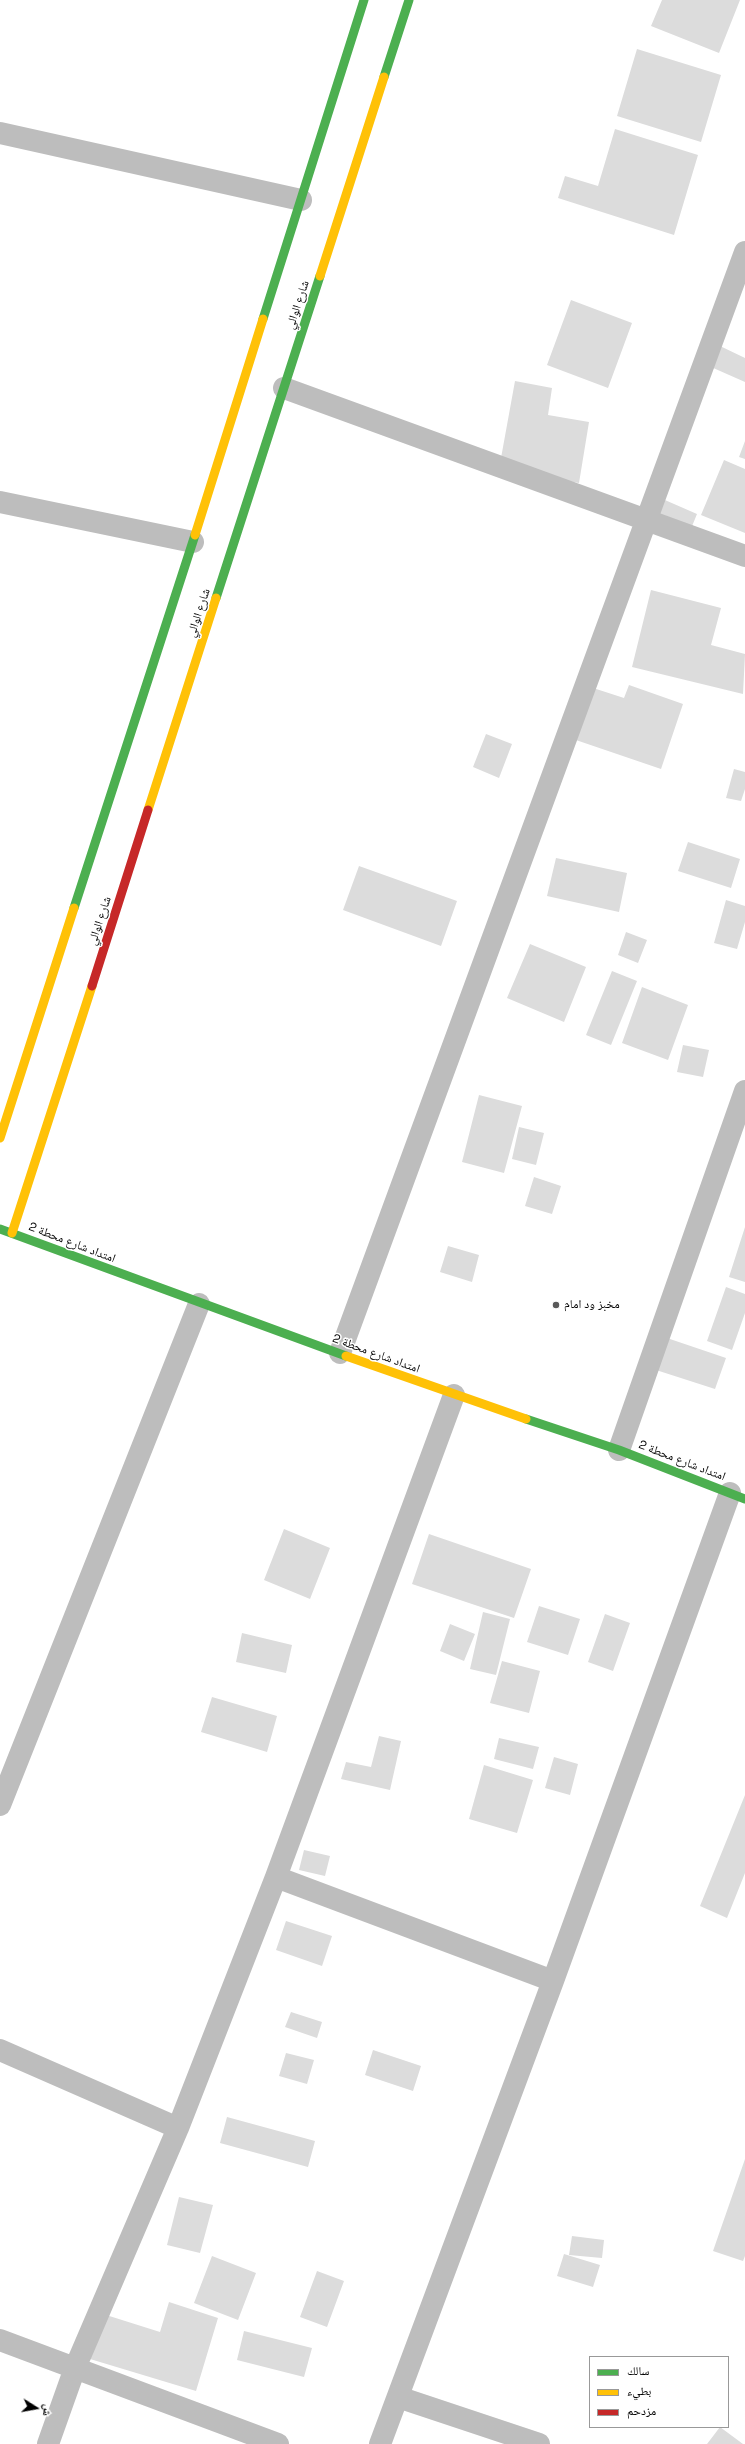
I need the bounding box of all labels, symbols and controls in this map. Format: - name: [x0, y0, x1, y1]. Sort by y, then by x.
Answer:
- street label: شارع الوالي: [283, 279, 313, 331]
- street label: شارع الوالي: [184, 587, 214, 639]
- street label: شارع الوالي: [85, 895, 115, 947]
- street label: امتداد شارع محطة 2: [27, 1220, 117, 1266]
- place label: مخبز ود امام: [564, 1298, 620, 1312]
- marker: مخبز ود امام: [551, 1300, 561, 1310]
- street label: امتداد شارع محطة 2: [330, 1332, 422, 1376]
- street label: امتداد شارع محطة 2: [637, 1438, 727, 1484]
- legend: [589, 2356, 729, 2428]
- text: سالك: [627, 2363, 649, 2379]
- text: بطيء: [627, 2383, 651, 2399]
- north arrow: [16, 2388, 56, 2428]
- text: ش: [40, 2403, 56, 2417]
- text: مزدحم: [627, 2403, 656, 2419]

